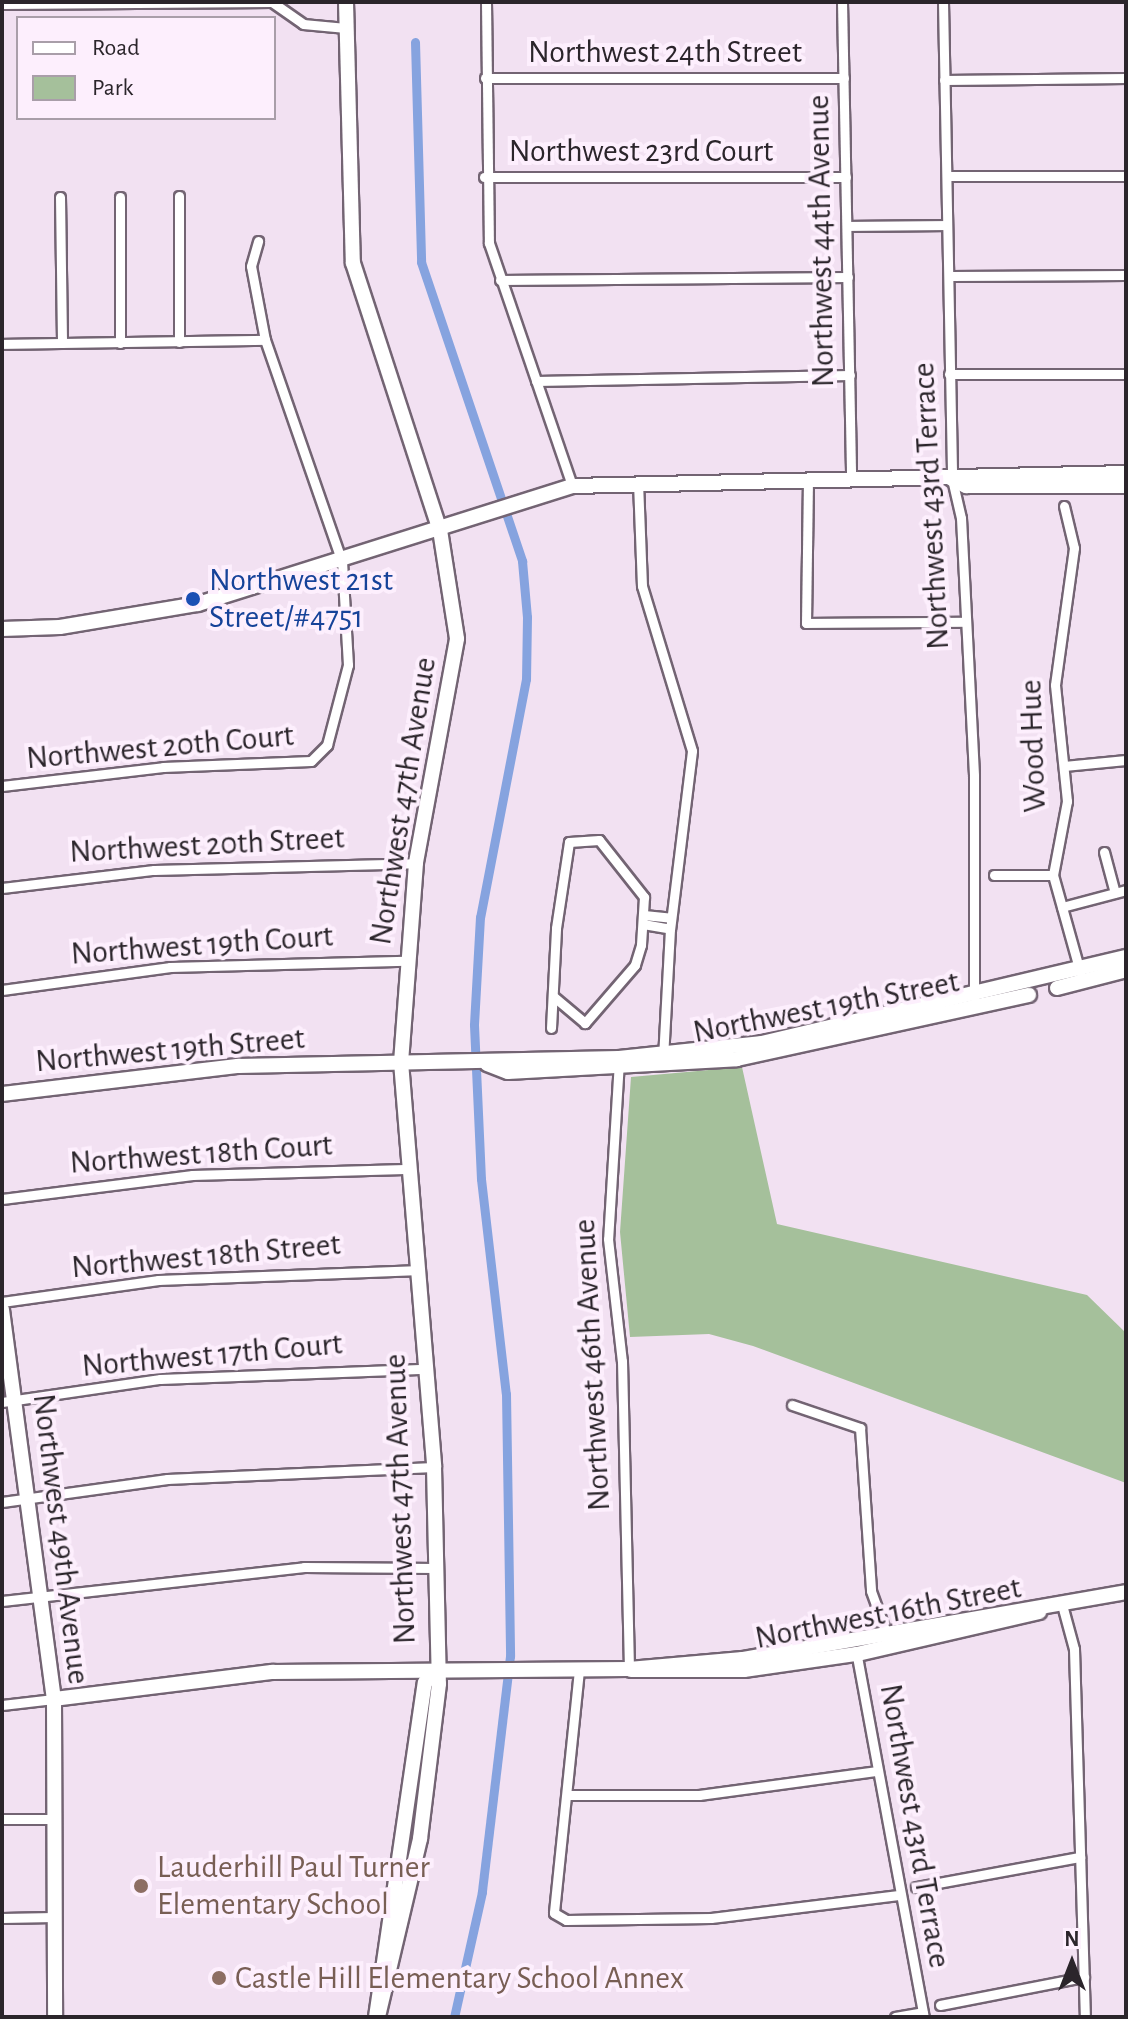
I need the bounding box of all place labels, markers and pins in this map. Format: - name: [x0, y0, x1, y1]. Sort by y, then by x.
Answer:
- place label: Northwest 21st Street/#4751: [209, 562, 393, 637]
- marker: Northwest 21st Street/#4751: [184, 590, 202, 608]
- place label: Lauderhill Paul Turner Elementary School: [157, 1849, 430, 1924]
- marker: Lauderhill Paul Turner Elementary School: [132, 1877, 150, 1895]
- place label: Castle Hill Elementary School Annex: [235, 1959, 684, 1997]
- marker: Castle Hill Elementary School Annex: [210, 1969, 228, 1987]

